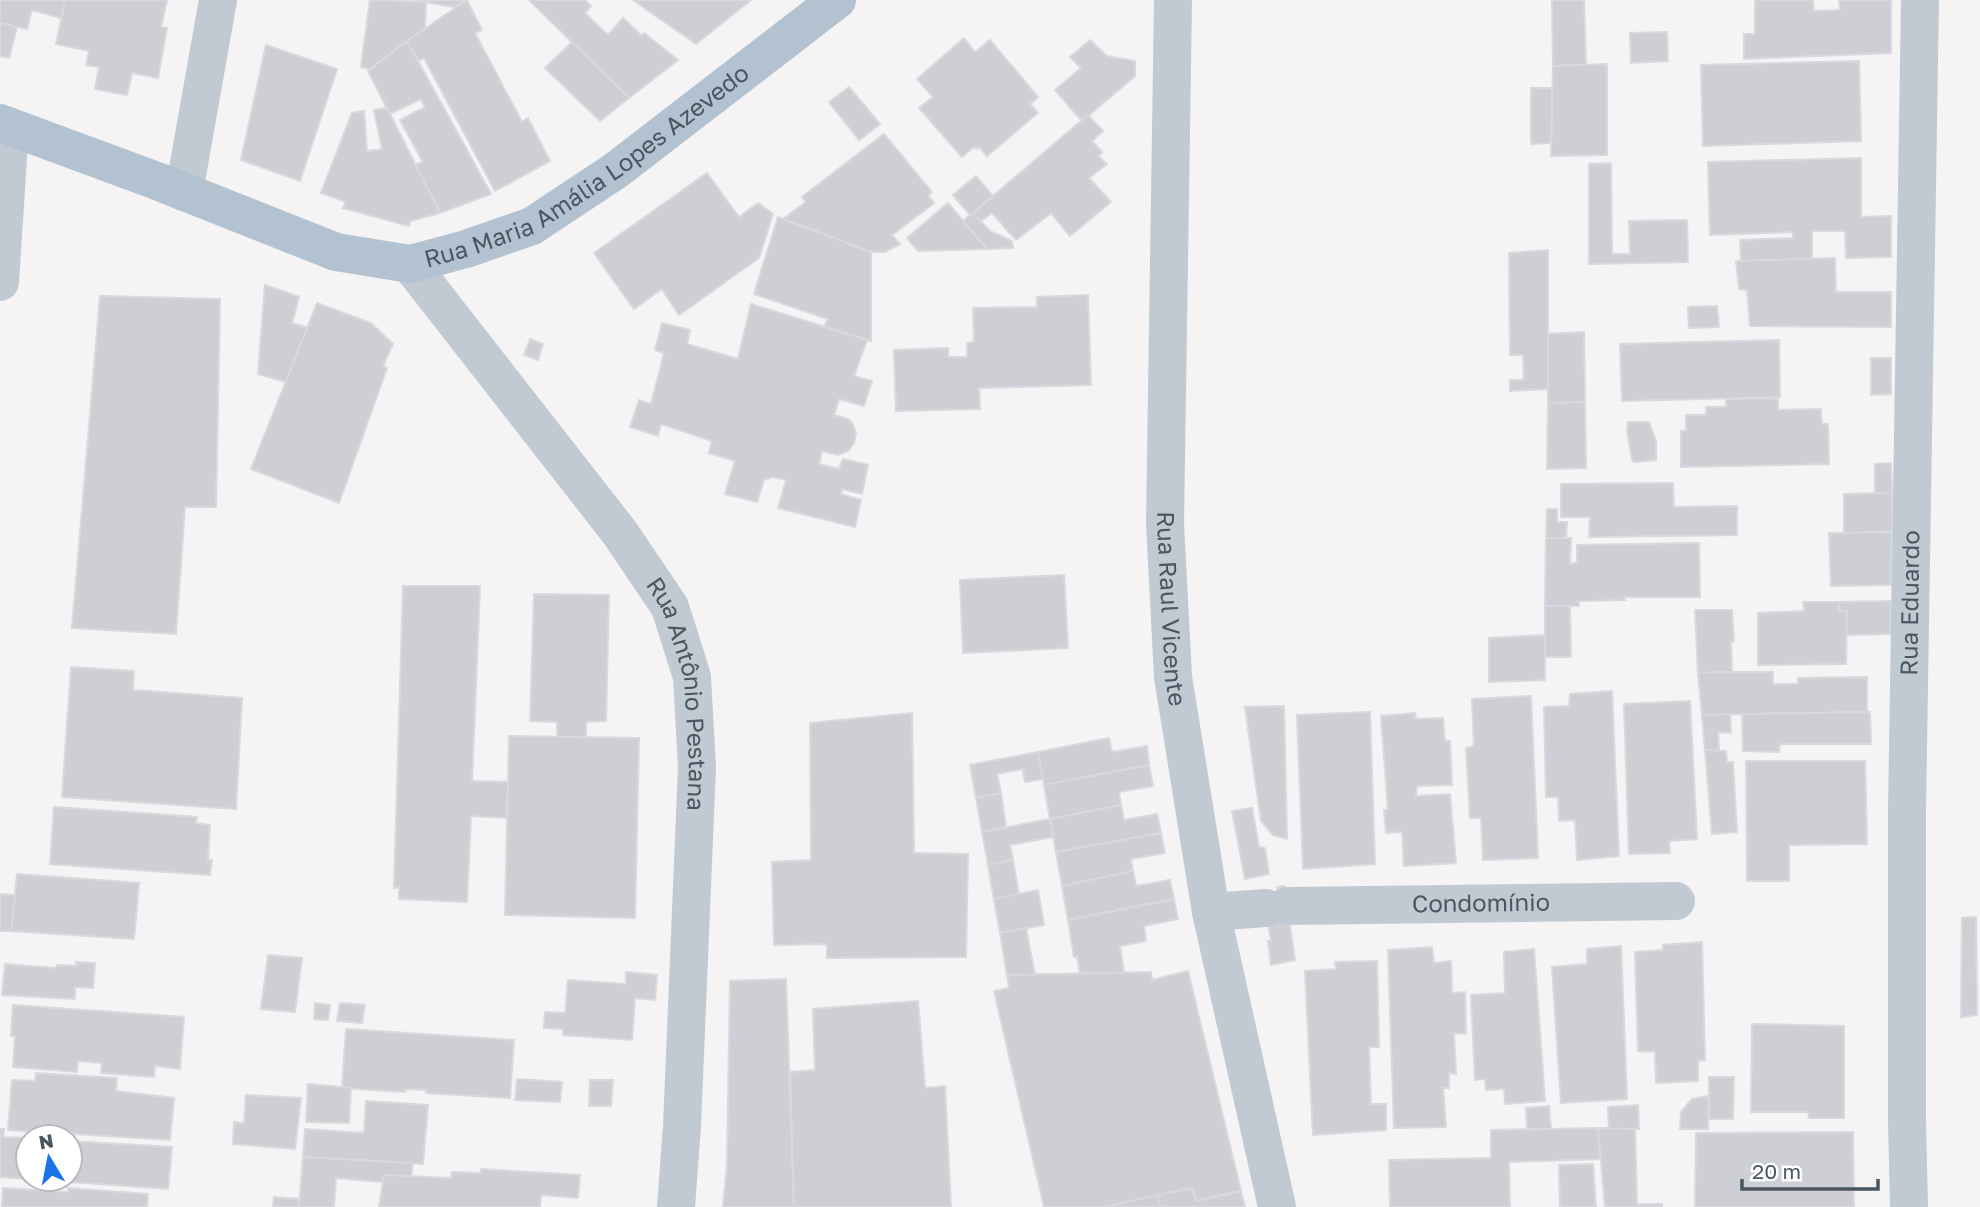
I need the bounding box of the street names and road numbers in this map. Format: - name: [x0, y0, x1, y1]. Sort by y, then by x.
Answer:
- street label: Rua Maria Amália Lopes Azevedo: [421, 57, 754, 273]
- street label: Rua Raul Vicente: [1152, 511, 1193, 708]
- street label: Rua Eduardo: [1893, 530, 1924, 676]
- street label: Rua Antônio Pestana: [641, 571, 713, 811]
- street label: Condomínio: [1412, 887, 1550, 917]

